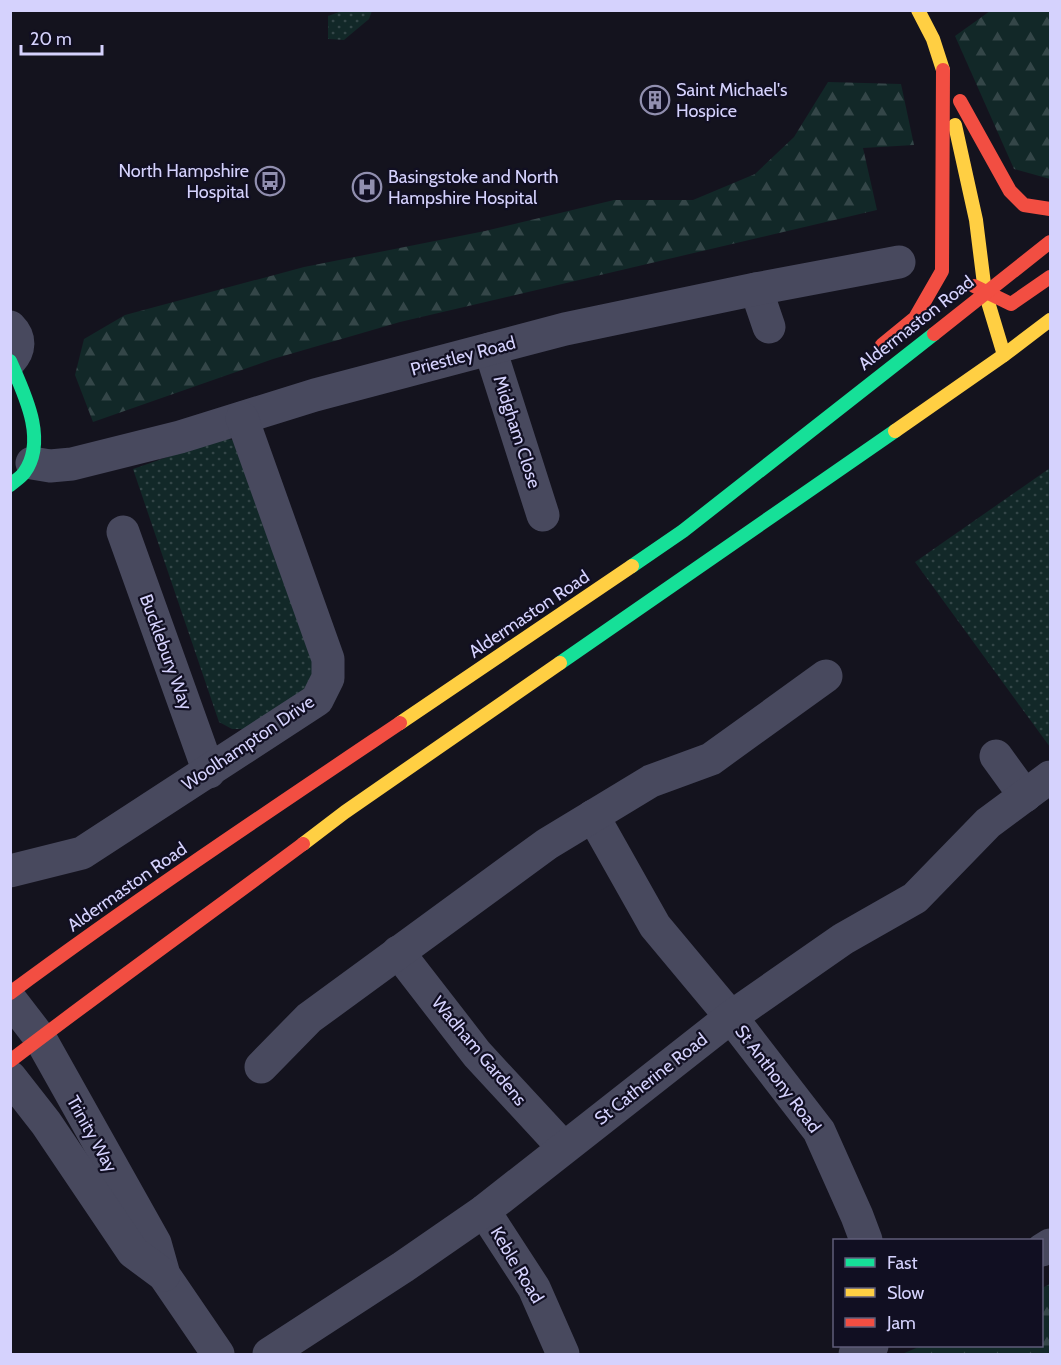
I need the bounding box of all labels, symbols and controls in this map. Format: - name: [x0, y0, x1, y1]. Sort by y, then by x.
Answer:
- scale bar: [21, 18, 102, 56]
- text: 20 m: [30, 28, 72, 50]
- place label: Saint Michael's Hospice: [676, 79, 787, 122]
- building icon: Saint Michael's Hospice: [639, 84, 671, 116]
- place label: North Hampshire Hospital: [118, 160, 250, 203]
- bus stop icon: North Hampshire Hospital: [254, 165, 286, 197]
- place label: Basingstoke and North Hampshire Hospital: [388, 166, 559, 209]
- hospital icon: Basingstoke and North Hampshire Hospital: [351, 171, 383, 203]
- street label: Aldermaston Road: [854, 271, 978, 375]
- street label: Priestley Road: [408, 331, 518, 381]
- street label: Midgham Close: [488, 373, 546, 491]
- street label: Aldermaston Road: [464, 565, 594, 663]
- street label: Bucklebury Way: [135, 591, 197, 713]
- street label: Woolhampton Drive: [178, 691, 318, 795]
- street label: Aldermaston Road: [63, 838, 191, 936]
- street label: Wadham Gardens: [427, 992, 531, 1110]
- street label: St Anthony Road: [730, 1021, 826, 1137]
- street label: St Catherine Road: [590, 1028, 712, 1130]
- street label: Trinity Way: [62, 1092, 122, 1176]
- street label: Keble Road: [486, 1223, 548, 1307]
- legend: [833, 1239, 1043, 1347]
- text: Fast: [887, 1252, 918, 1274]
- text: Slow: [887, 1282, 924, 1304]
- text: Jam: [886, 1312, 916, 1334]

